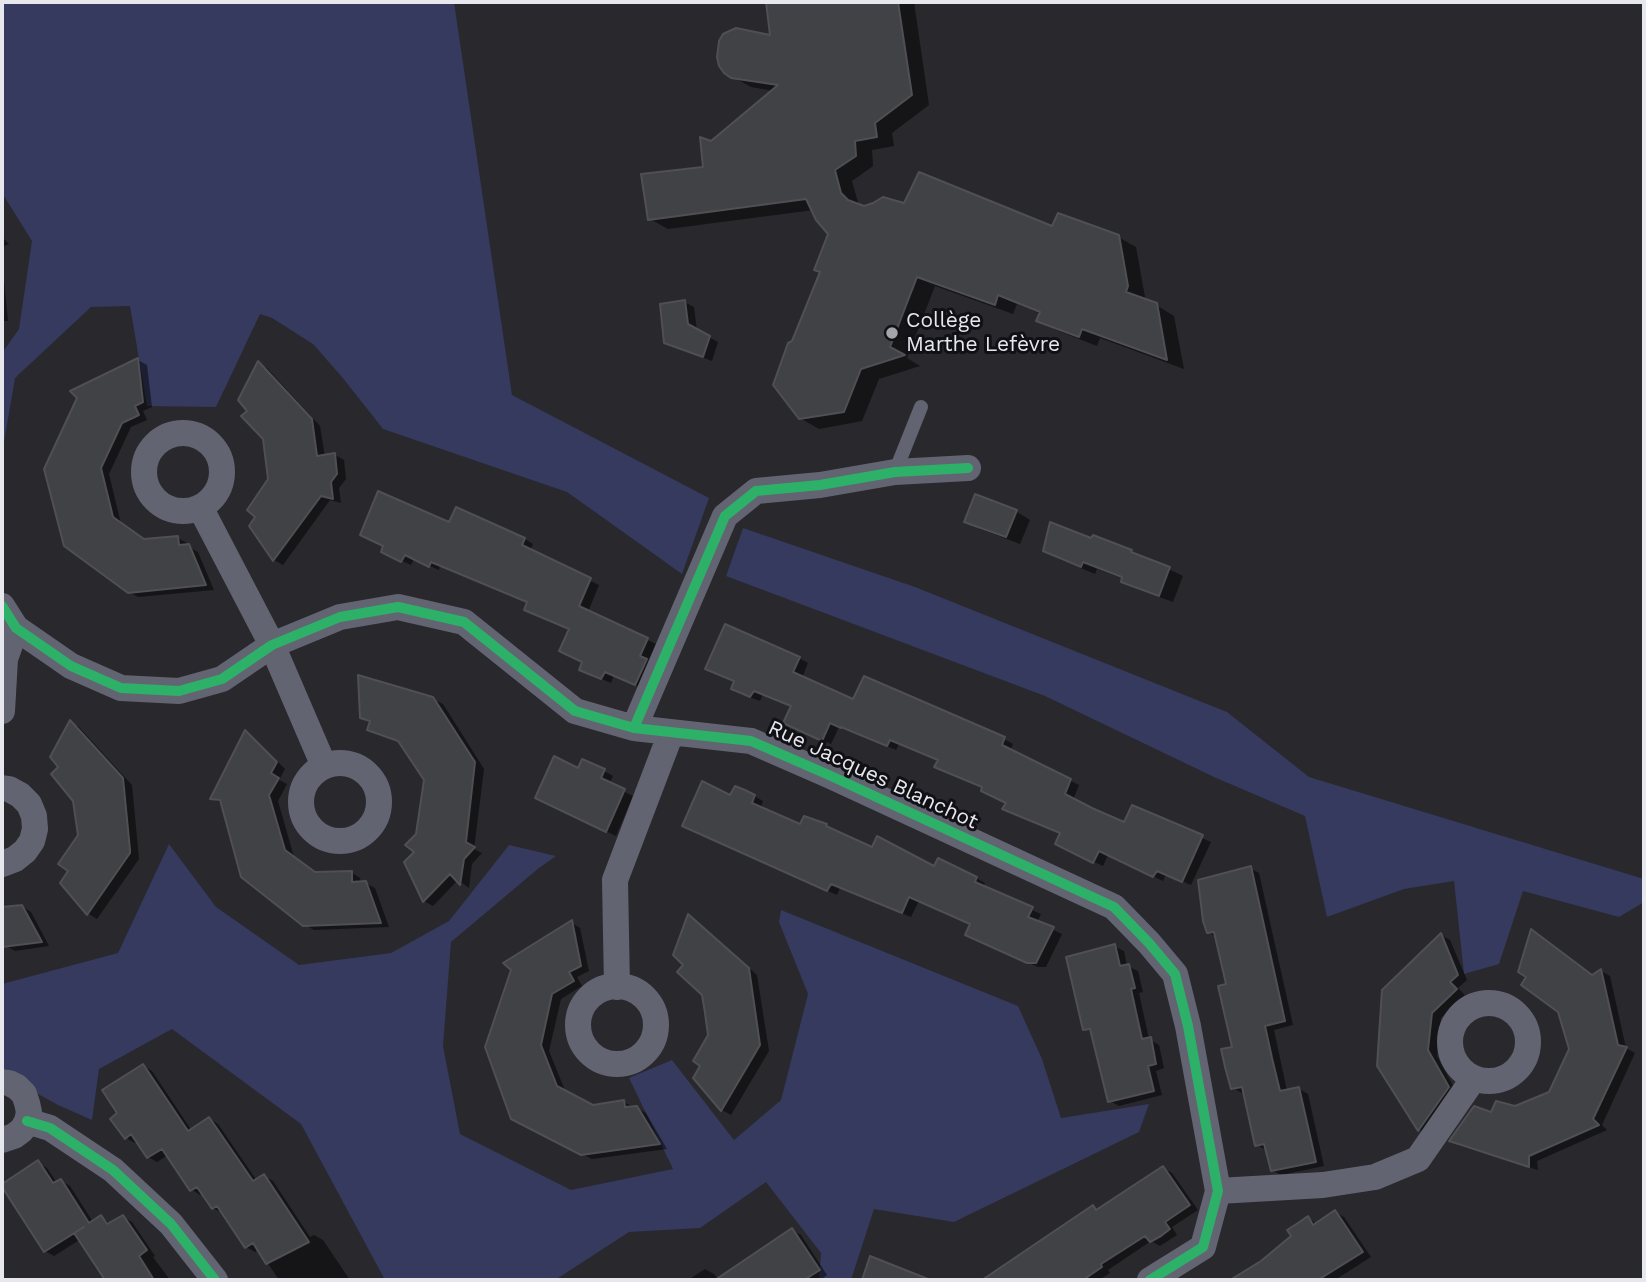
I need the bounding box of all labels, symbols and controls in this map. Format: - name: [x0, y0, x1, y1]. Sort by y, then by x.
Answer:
- place label: Collège Marthe Lefèvre: [906, 308, 1060, 358]
- marker: Collège Marthe Lefèvre: [884, 325, 900, 341]
- street label: Rue Jacques Blanchot: [764, 715, 982, 835]

